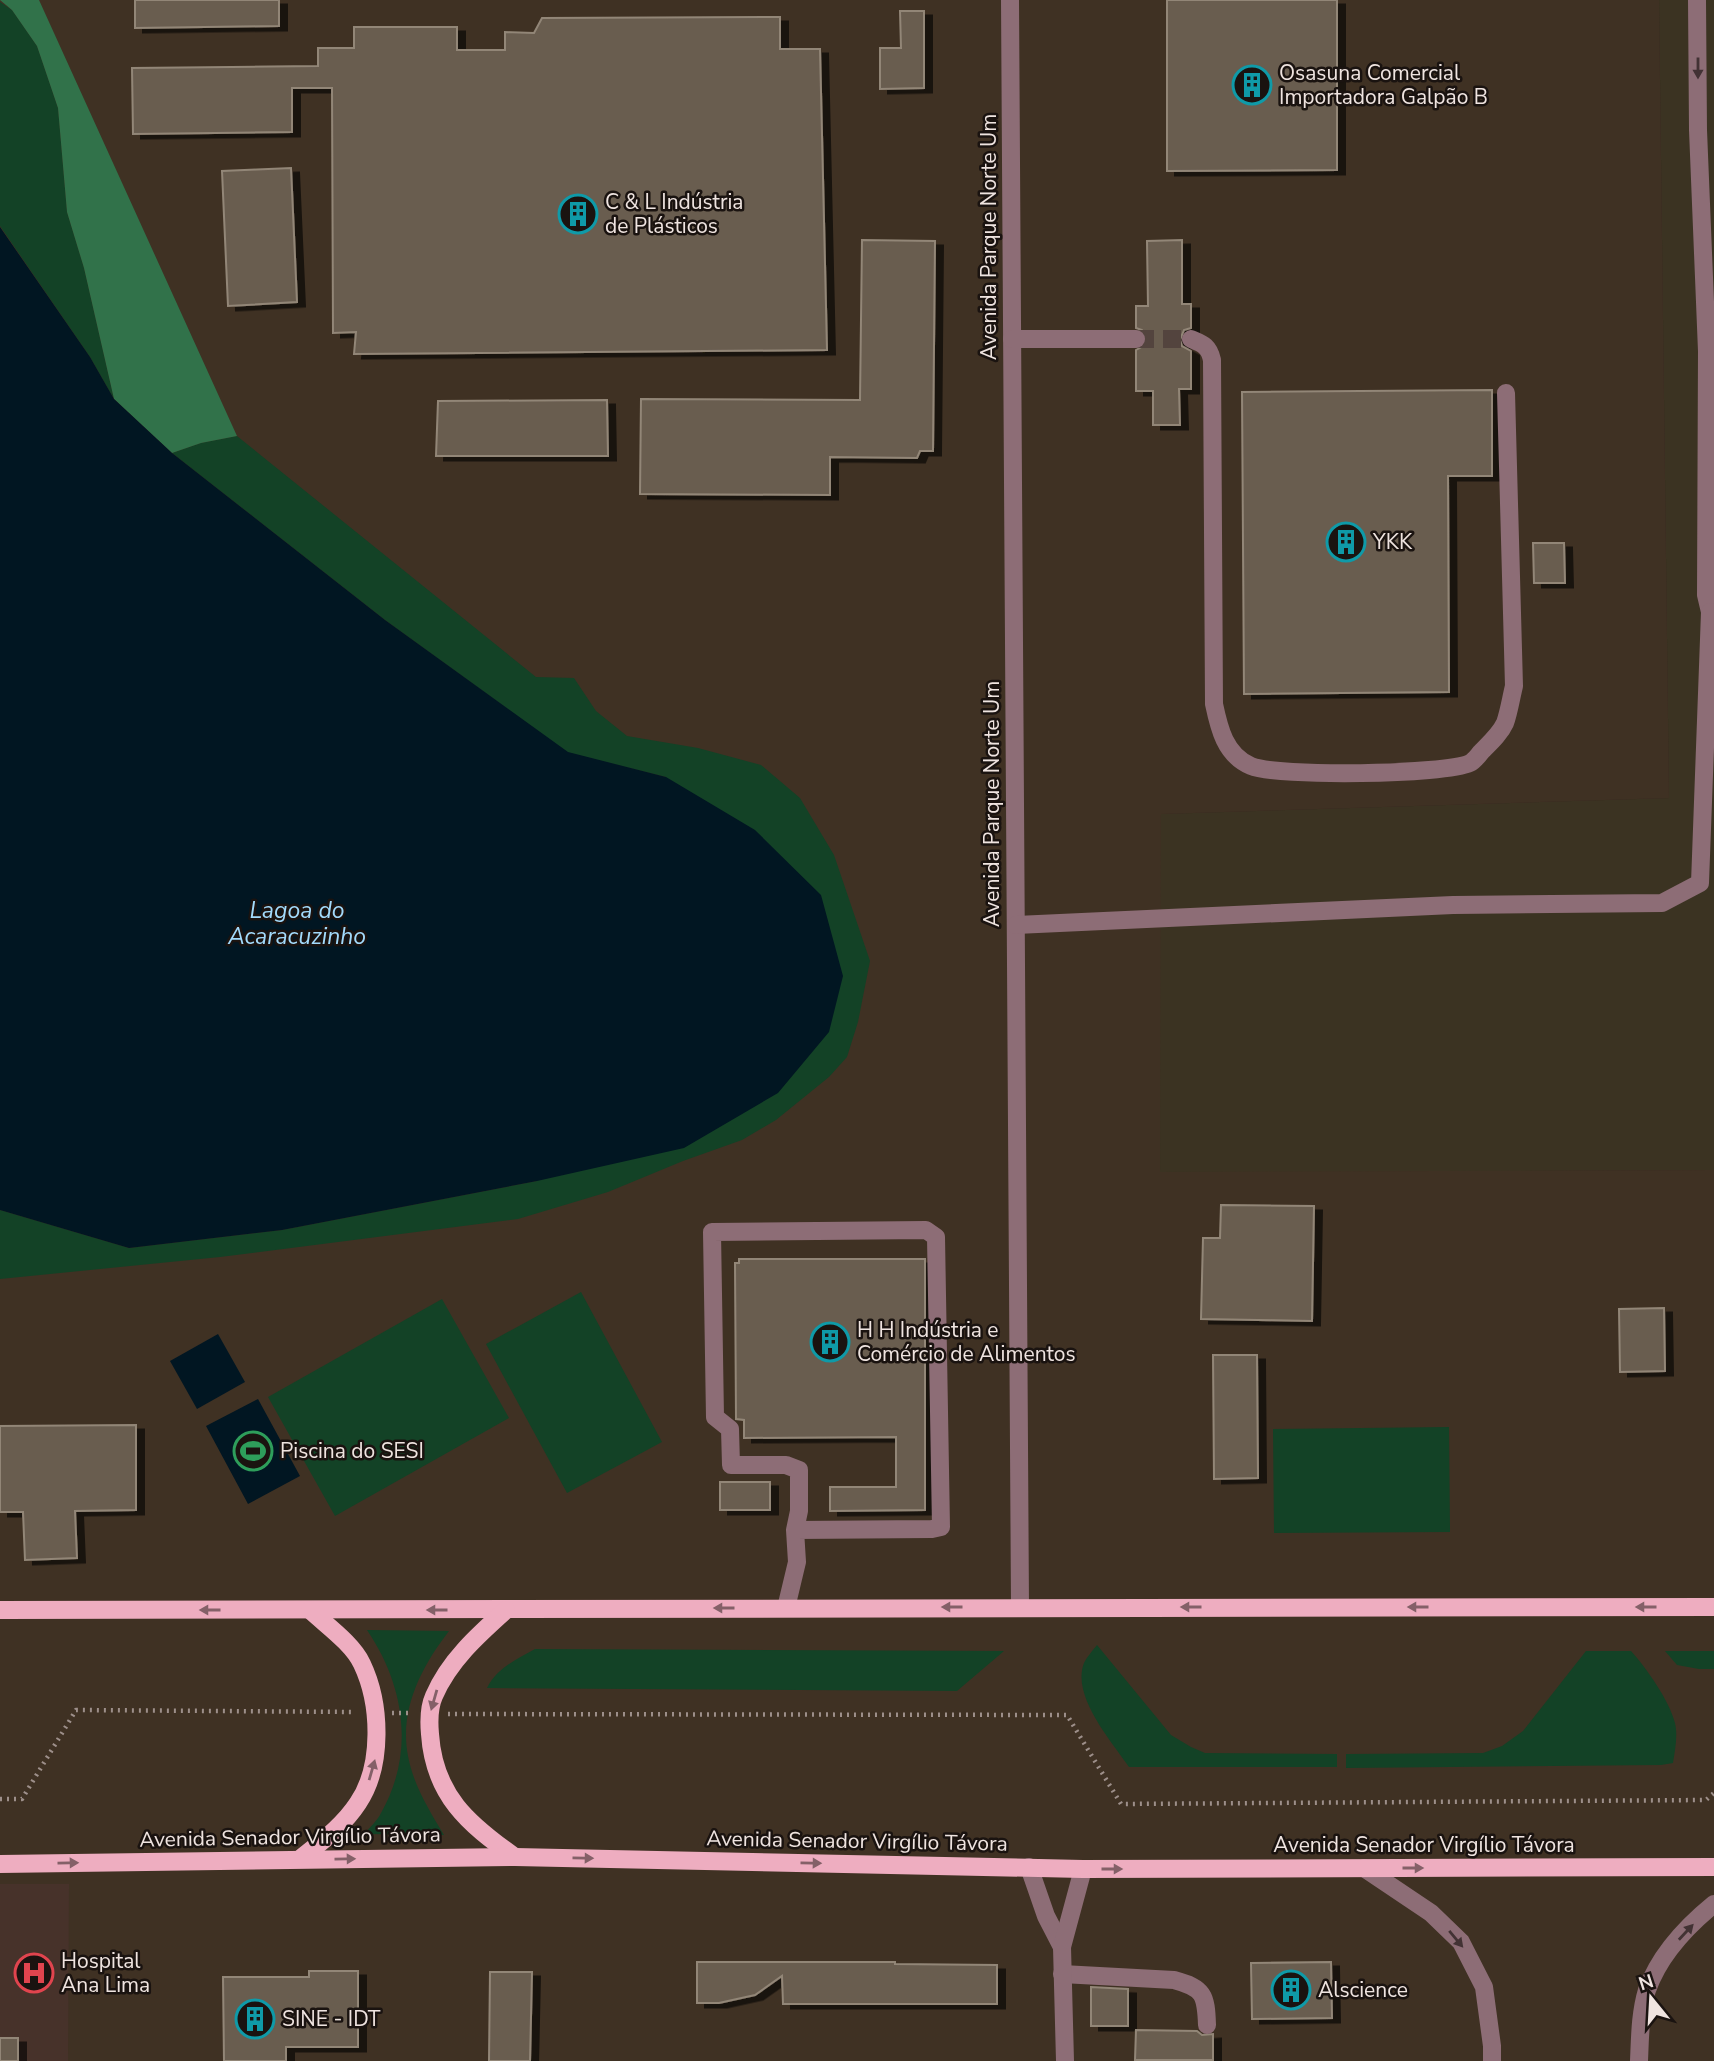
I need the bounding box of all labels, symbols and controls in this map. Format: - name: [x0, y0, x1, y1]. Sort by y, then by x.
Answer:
- one-way arrow: [1692, 57, 1704, 79]
- place label: Osasuna Comercial Importadora Galpão B: [1279, 59, 1488, 111]
- building icon: Osasuna Comercial Importadora Galpão B: [1231, 64, 1273, 106]
- street label: Avenida Parque Norte Um: [975, 114, 1003, 360]
- place label: C & L Indústria de Plásticos: [605, 188, 743, 240]
- building icon: C & L Indústria de Plásticos: [557, 193, 599, 235]
- building icon: YKK: [1325, 521, 1367, 563]
- place label: YKK: [1372, 528, 1413, 556]
- street label: Avenida Parque Norte Um: [978, 681, 1006, 927]
- water label: Lagoa do Acaracuzinho: [227, 895, 366, 952]
- place label: H H Indústria e Comércio de Alimentos: [857, 1316, 1076, 1368]
- building icon: H H Indústria e Comércio de Alimentos: [809, 1321, 851, 1363]
- sports icon: Piscina do SESI: [232, 1430, 274, 1472]
- place label: Piscina do SESI: [280, 1437, 424, 1465]
- one-way arrow: [940, 1601, 962, 1613]
- one-way arrow: [1180, 1601, 1202, 1613]
- one-way arrow: [1407, 1601, 1429, 1613]
- one-way arrow: [1635, 1601, 1657, 1613]
- one-way arrow: [713, 1602, 735, 1614]
- one-way arrow: [199, 1604, 221, 1616]
- one-way arrow: [426, 1604, 448, 1616]
- one-way arrow: [429, 1690, 439, 1711]
- one-way arrow: [367, 1759, 377, 1780]
- street label: Avenida Senador Virgílio Távora: [139, 1820, 441, 1854]
- street label: Avenida Senador Virgílio Távora: [706, 1824, 1008, 1858]
- street label: Avenida Senador Virgílio Távora: [1273, 1831, 1575, 1859]
- one-way arrow: [573, 1852, 595, 1864]
- one-way arrow: [334, 1853, 356, 1865]
- one-way arrow: [57, 1857, 79, 1869]
- one-way arrow: [800, 1857, 822, 1868]
- one-way arrow: [1402, 1862, 1424, 1874]
- one-way arrow: [1101, 1863, 1123, 1875]
- one-way arrow: [1677, 1924, 1693, 1941]
- one-way arrow: [1448, 1931, 1463, 1948]
- place label: Hospital Ana Lima: [61, 1947, 150, 1999]
- hospital icon: Hospital Ana Lima: [13, 1952, 55, 1994]
- north arrow: [1616, 1963, 1686, 2033]
- text: N: [1635, 1968, 1657, 1997]
- building icon: Alscience: [1270, 1969, 1312, 2011]
- place label: Alscience: [1318, 1976, 1408, 2004]
- building icon: SINE - IDT: [234, 1998, 276, 2040]
- place label: SINE - IDT: [282, 2005, 381, 2033]

